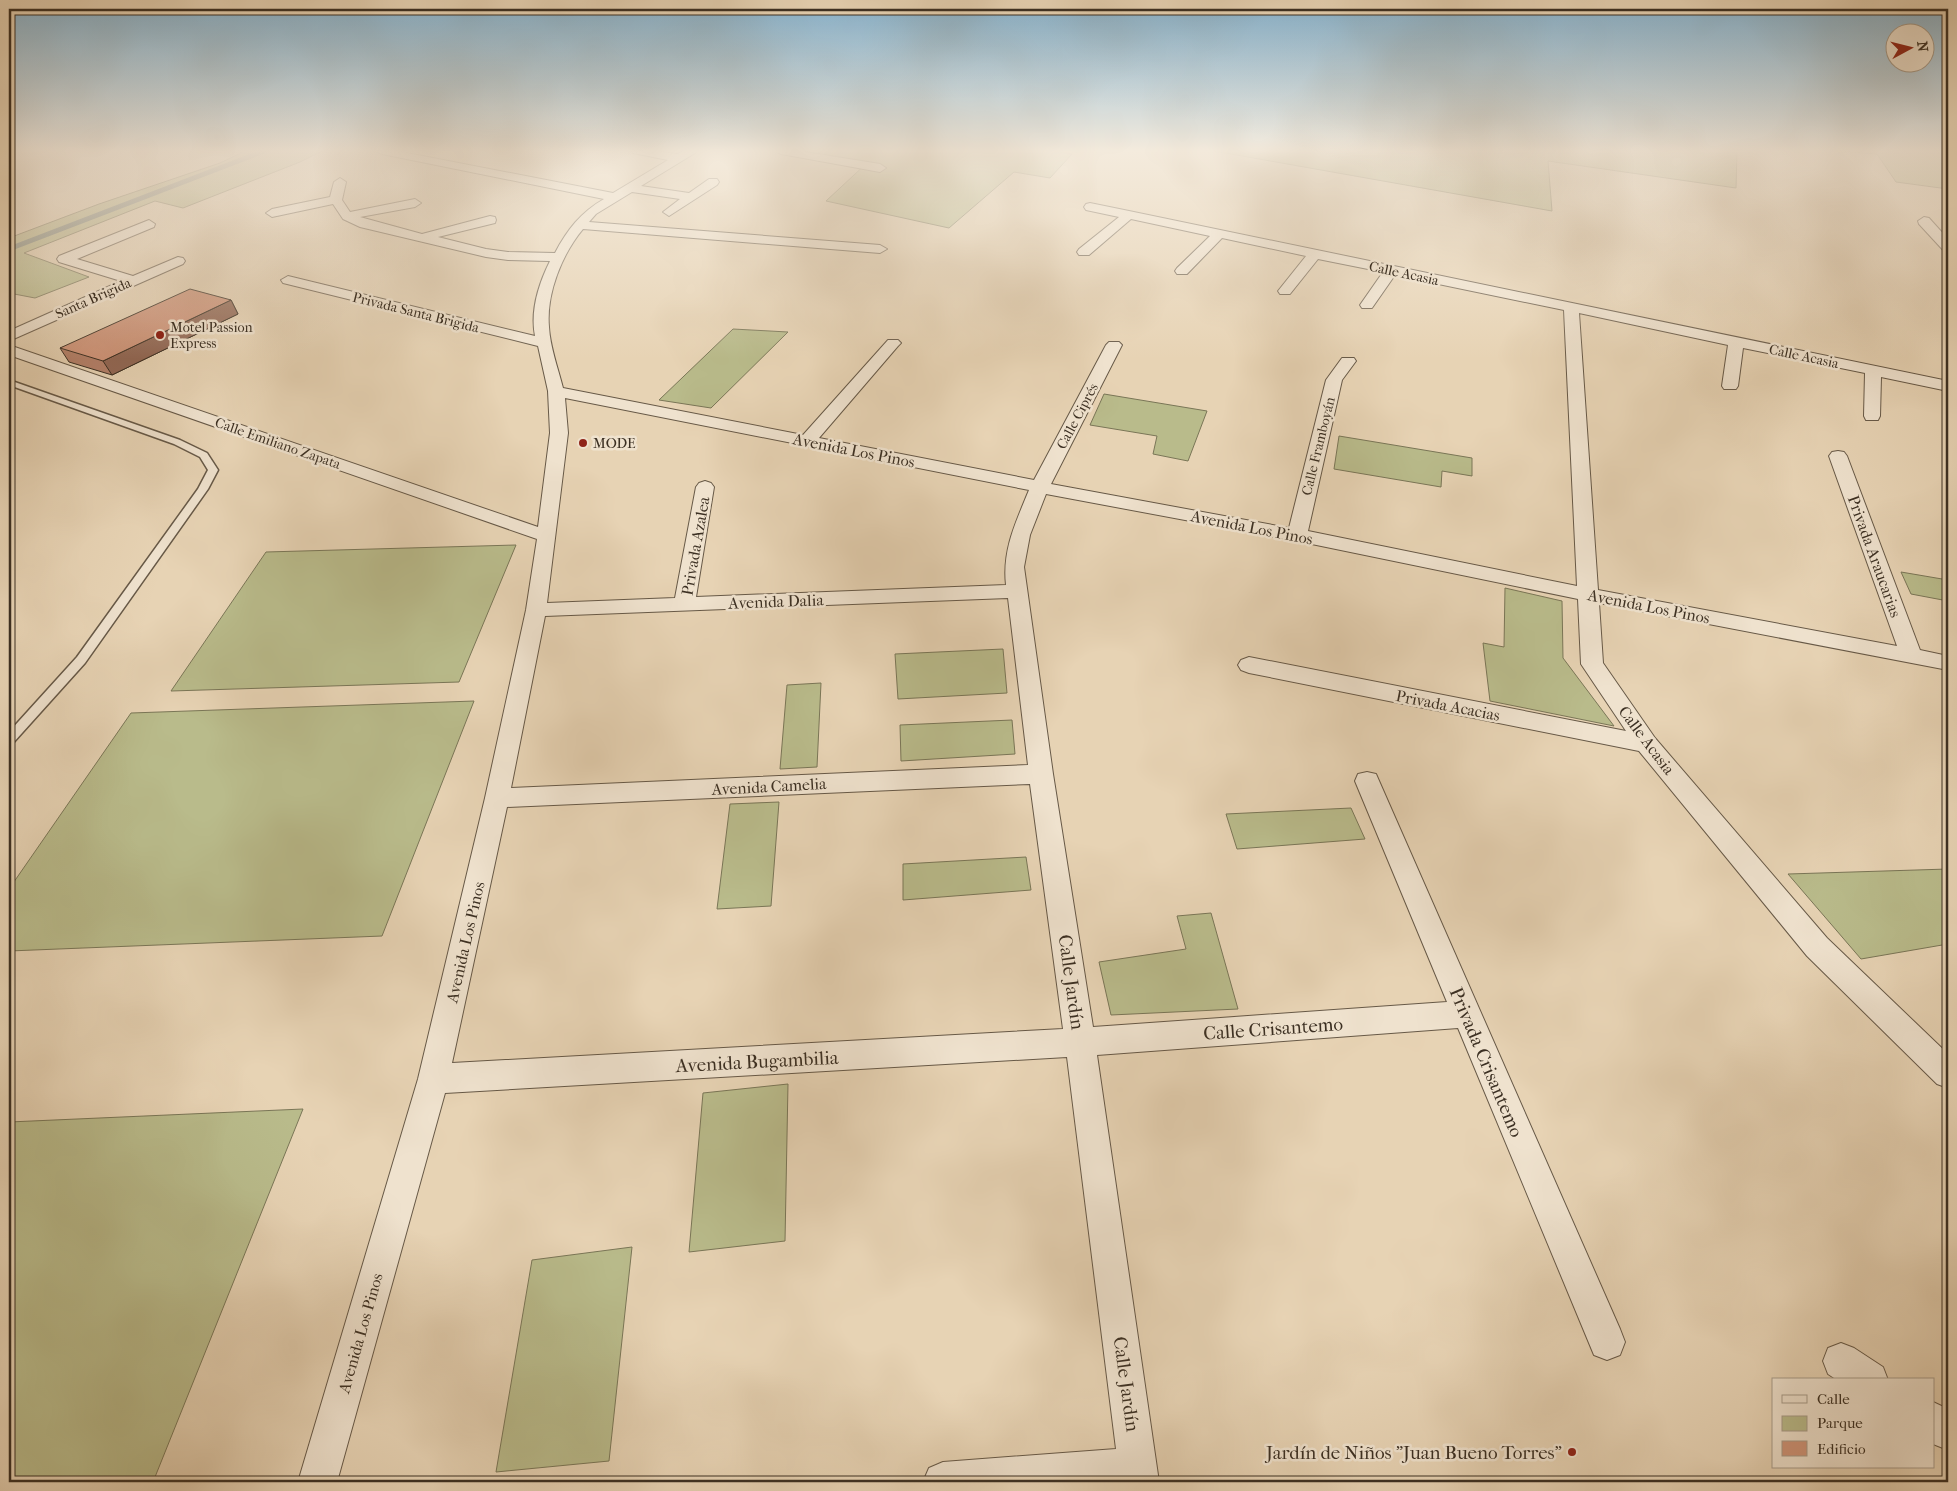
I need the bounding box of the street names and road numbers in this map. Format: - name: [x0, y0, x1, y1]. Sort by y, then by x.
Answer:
- street label: Calle Acasia: [1367, 258, 1441, 289]
- street label: Santa Brigida: [53, 274, 134, 323]
- street label: Privada Santa Brigida: [351, 289, 481, 337]
- street label: Calle Acasia: [1767, 341, 1841, 372]
- street label: Calle Ciprés: [1053, 380, 1102, 452]
- street label: Calle Framboyán: [1298, 395, 1339, 497]
- street label: Calle Emiliano Zapata: [213, 414, 343, 473]
- street label: Avenida Los Pinos: [790, 429, 917, 472]
- street label: Privada Araucarias: [1844, 493, 1905, 620]
- street label: Privada Azalea: [677, 495, 714, 597]
- street label: Avenida Los Pinos: [1188, 506, 1315, 549]
- street label: Avenida Los Pinos: [1585, 585, 1712, 628]
- street label: Avenida Dalia: [727, 590, 825, 613]
- street label: Privada Acacias: [1394, 686, 1502, 725]
- street label: Calle Acasia: [1615, 702, 1679, 779]
- street label: Avenida Camelia: [710, 774, 827, 799]
- street label: Avenida Los Pinos: [442, 880, 489, 1006]
- street label: Calle Jardín: [1053, 933, 1089, 1031]
- street label: Privada Crisantemo: [1445, 984, 1528, 1141]
- street label: Calle Crisantemo: [1202, 1013, 1344, 1045]
- street label: Avenida Bugambilia: [674, 1047, 839, 1077]
- street label: Avenida Los Pinos: [334, 1271, 387, 1396]
- street label: Calle Jardín: [1108, 1335, 1144, 1433]

